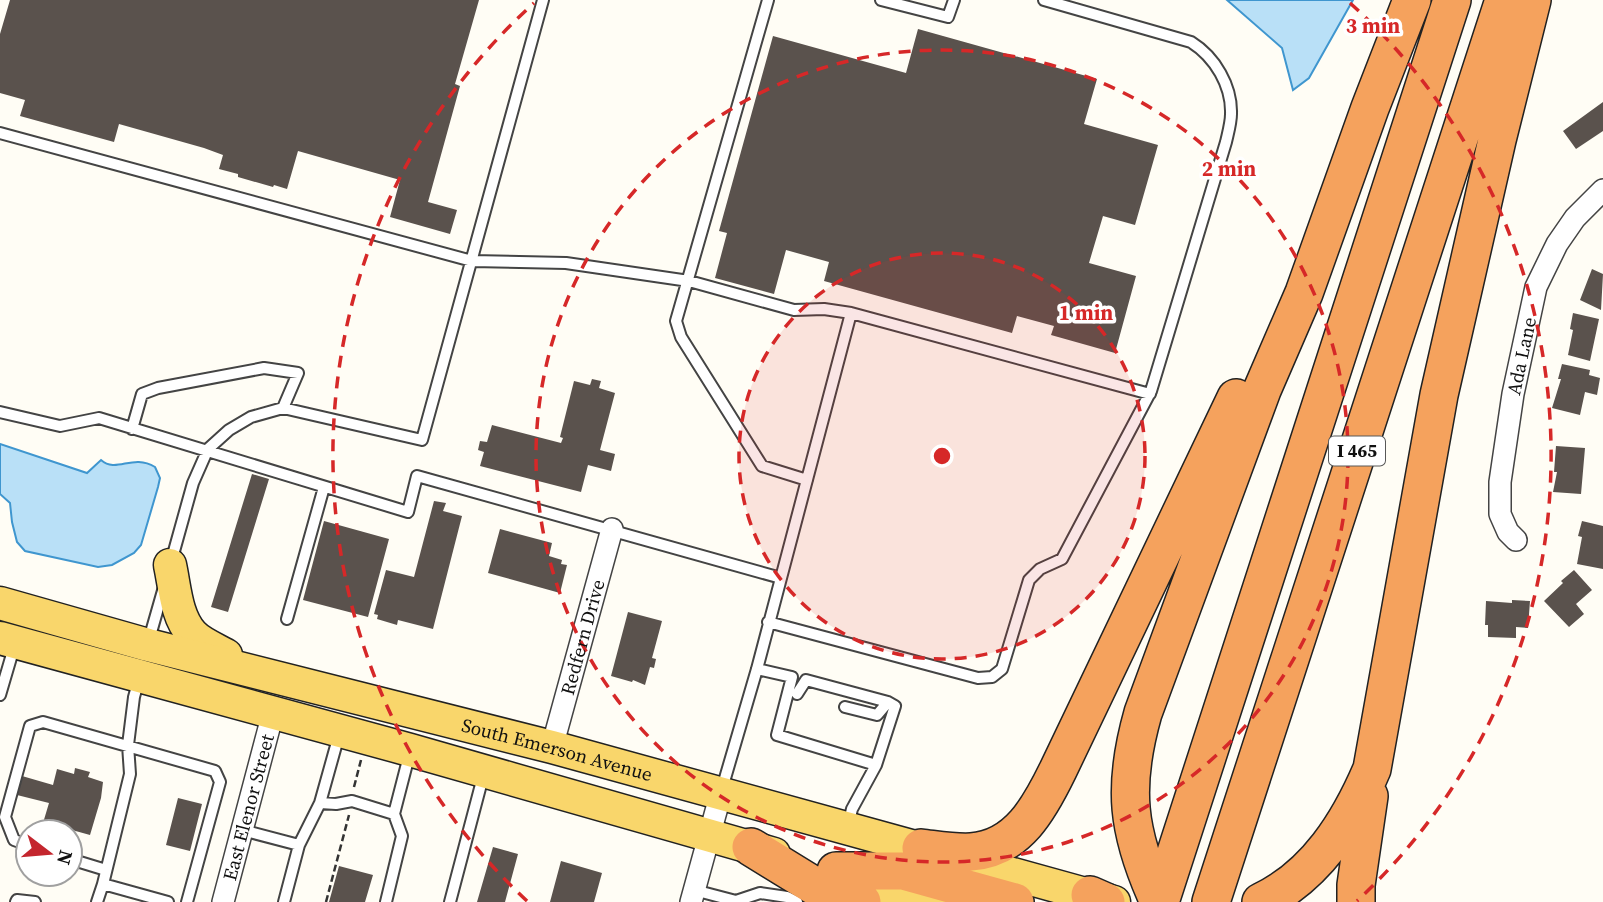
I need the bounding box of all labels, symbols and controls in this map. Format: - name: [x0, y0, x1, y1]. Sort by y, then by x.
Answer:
- text: 3 min: [1346, 11, 1400, 40]
- text: 2 min: [1202, 154, 1256, 183]
- text: 1 min: [1059, 298, 1113, 327]
- street label: Ada Lane: [1500, 314, 1542, 397]
- road number: I 465: [1329, 436, 1385, 466]
- centre of rings: [930, 444, 954, 468]
- street label: Redfern Drive: [554, 576, 611, 698]
- street label: South Emerson Avenue: [459, 712, 655, 787]
- street label: East Elenor Street: [216, 730, 280, 883]
- north arrow: [14, 818, 84, 888]
- text: N: [51, 847, 80, 868]

